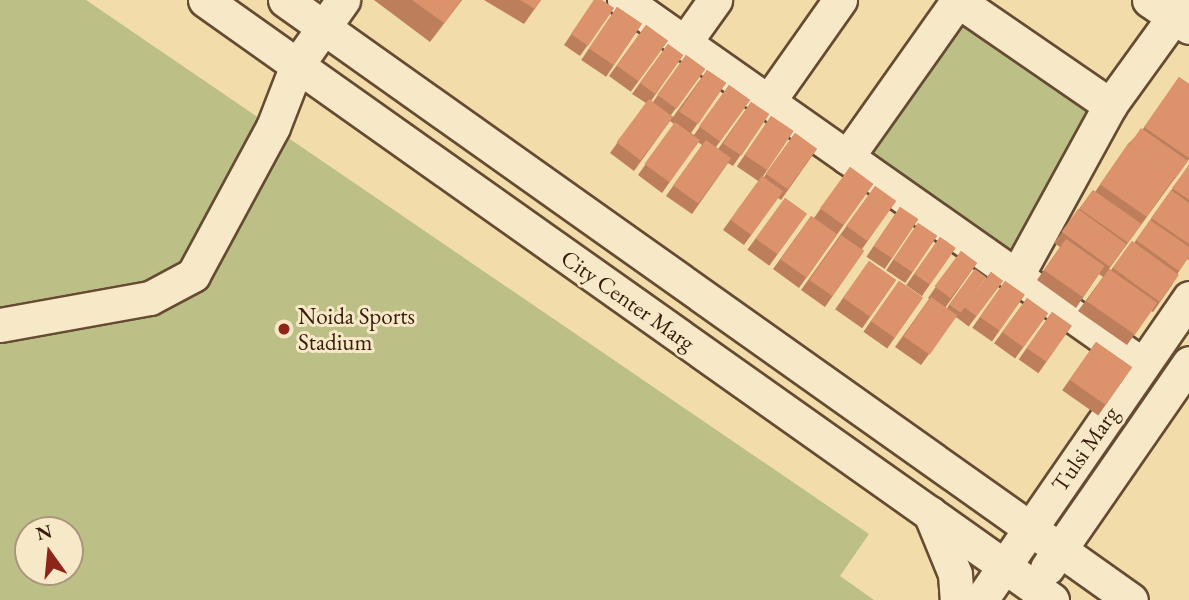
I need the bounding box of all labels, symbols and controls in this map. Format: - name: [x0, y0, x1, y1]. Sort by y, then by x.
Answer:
- street label: City Center Marg: [556, 244, 700, 356]
- place label: Noida Sports Stadium: [298, 302, 415, 356]
- marker: Noida Sports Stadium: [276, 321, 292, 337]
- street label: Tulsi Marg: [1046, 401, 1124, 497]
- north arrow: [14, 516, 84, 586]
- text: N: [33, 518, 55, 546]

